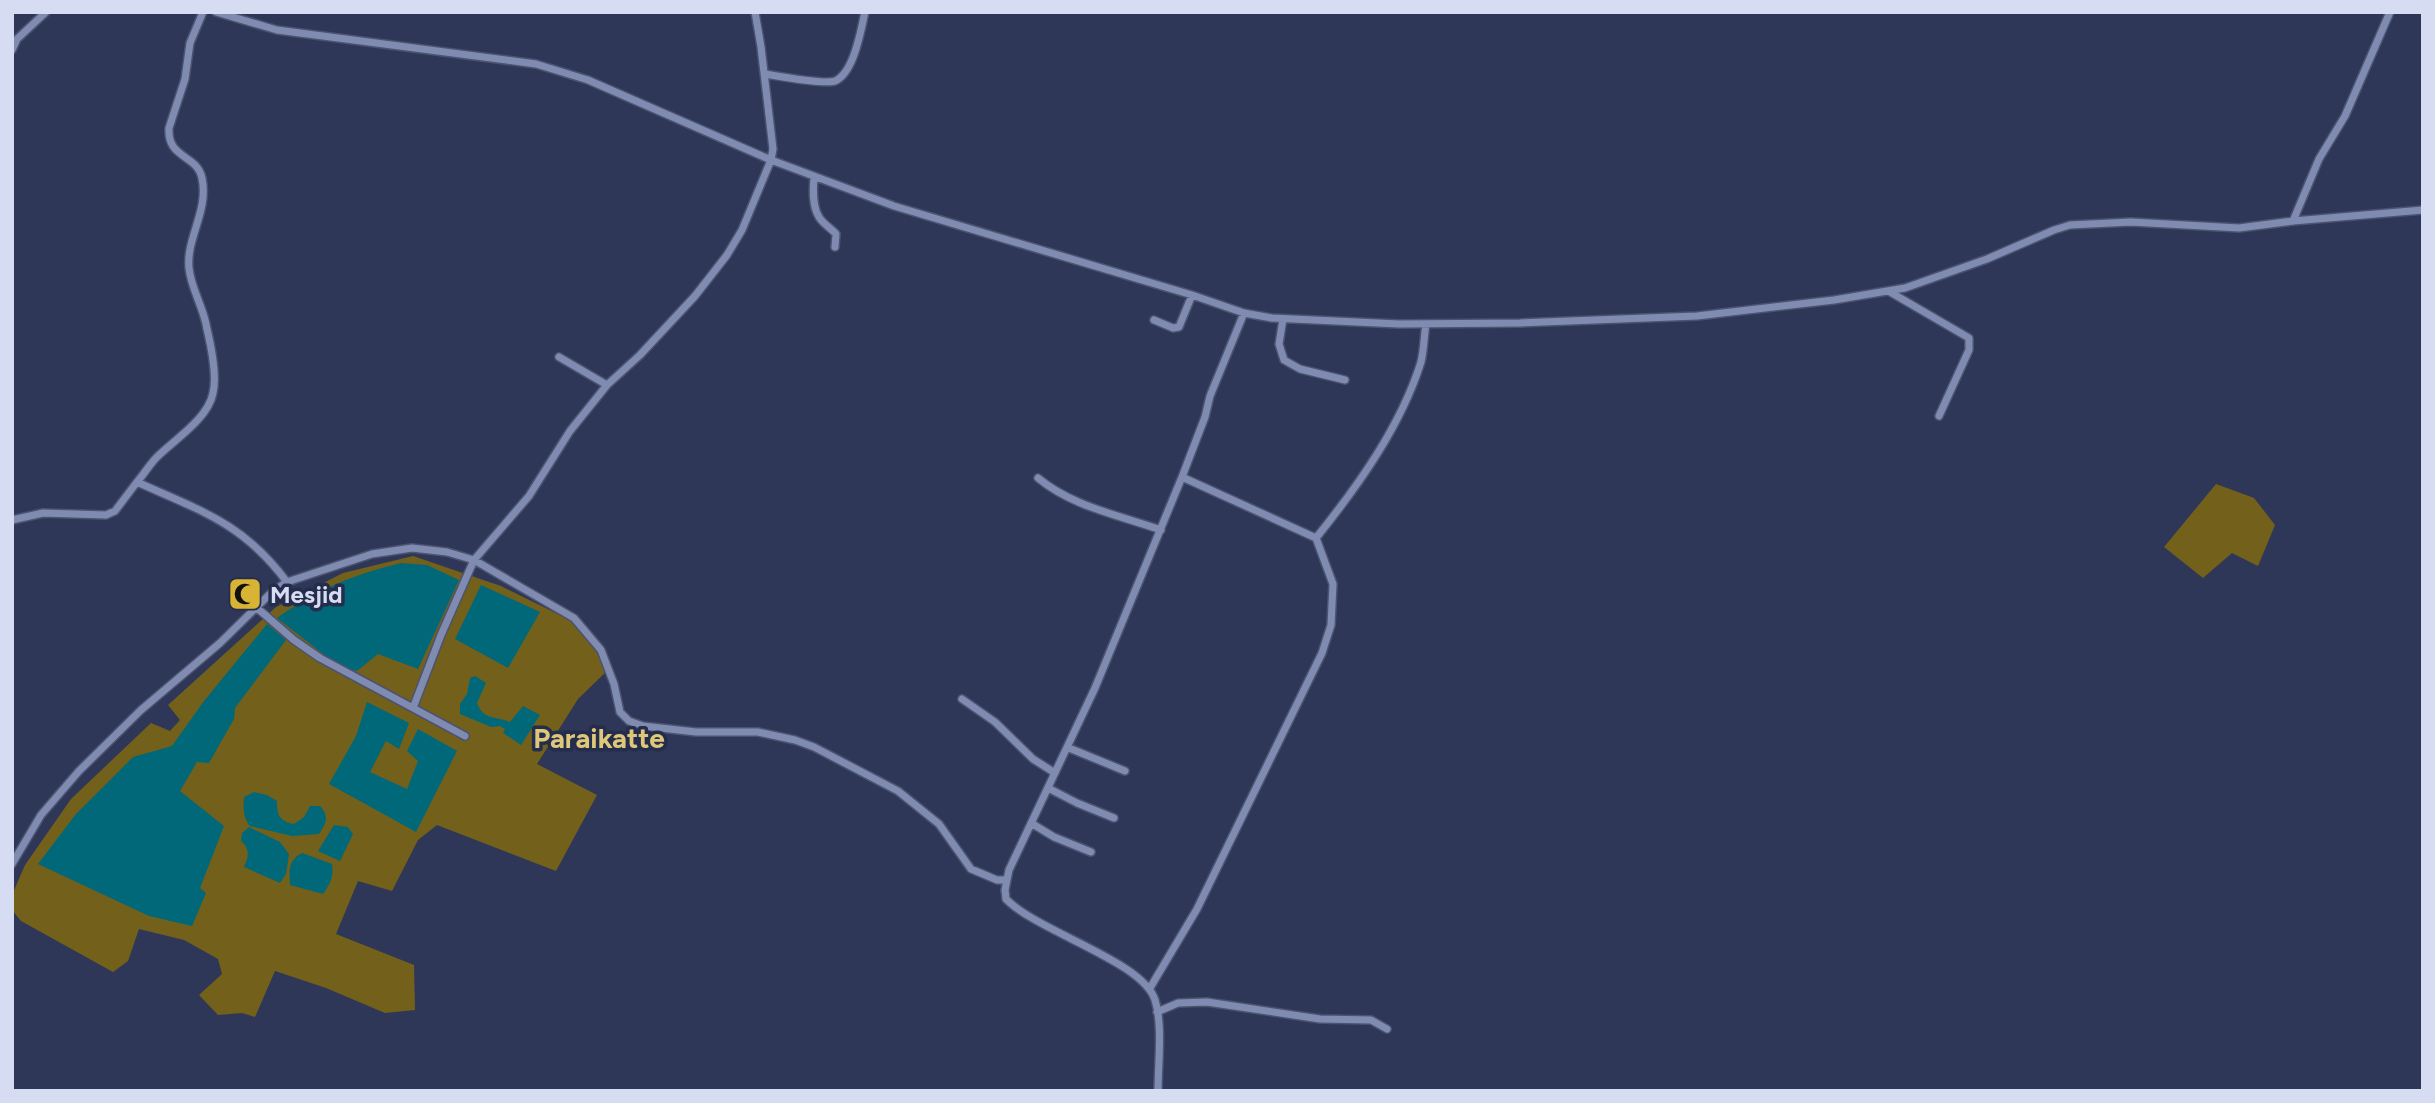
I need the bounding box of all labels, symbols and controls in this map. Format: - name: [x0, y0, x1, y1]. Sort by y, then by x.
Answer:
- mosque icon: Mesjid: [226, 575, 264, 613]
- place label: Mesjid: [270, 580, 343, 609]
- district label: Paraikatte: [533, 721, 665, 755]

